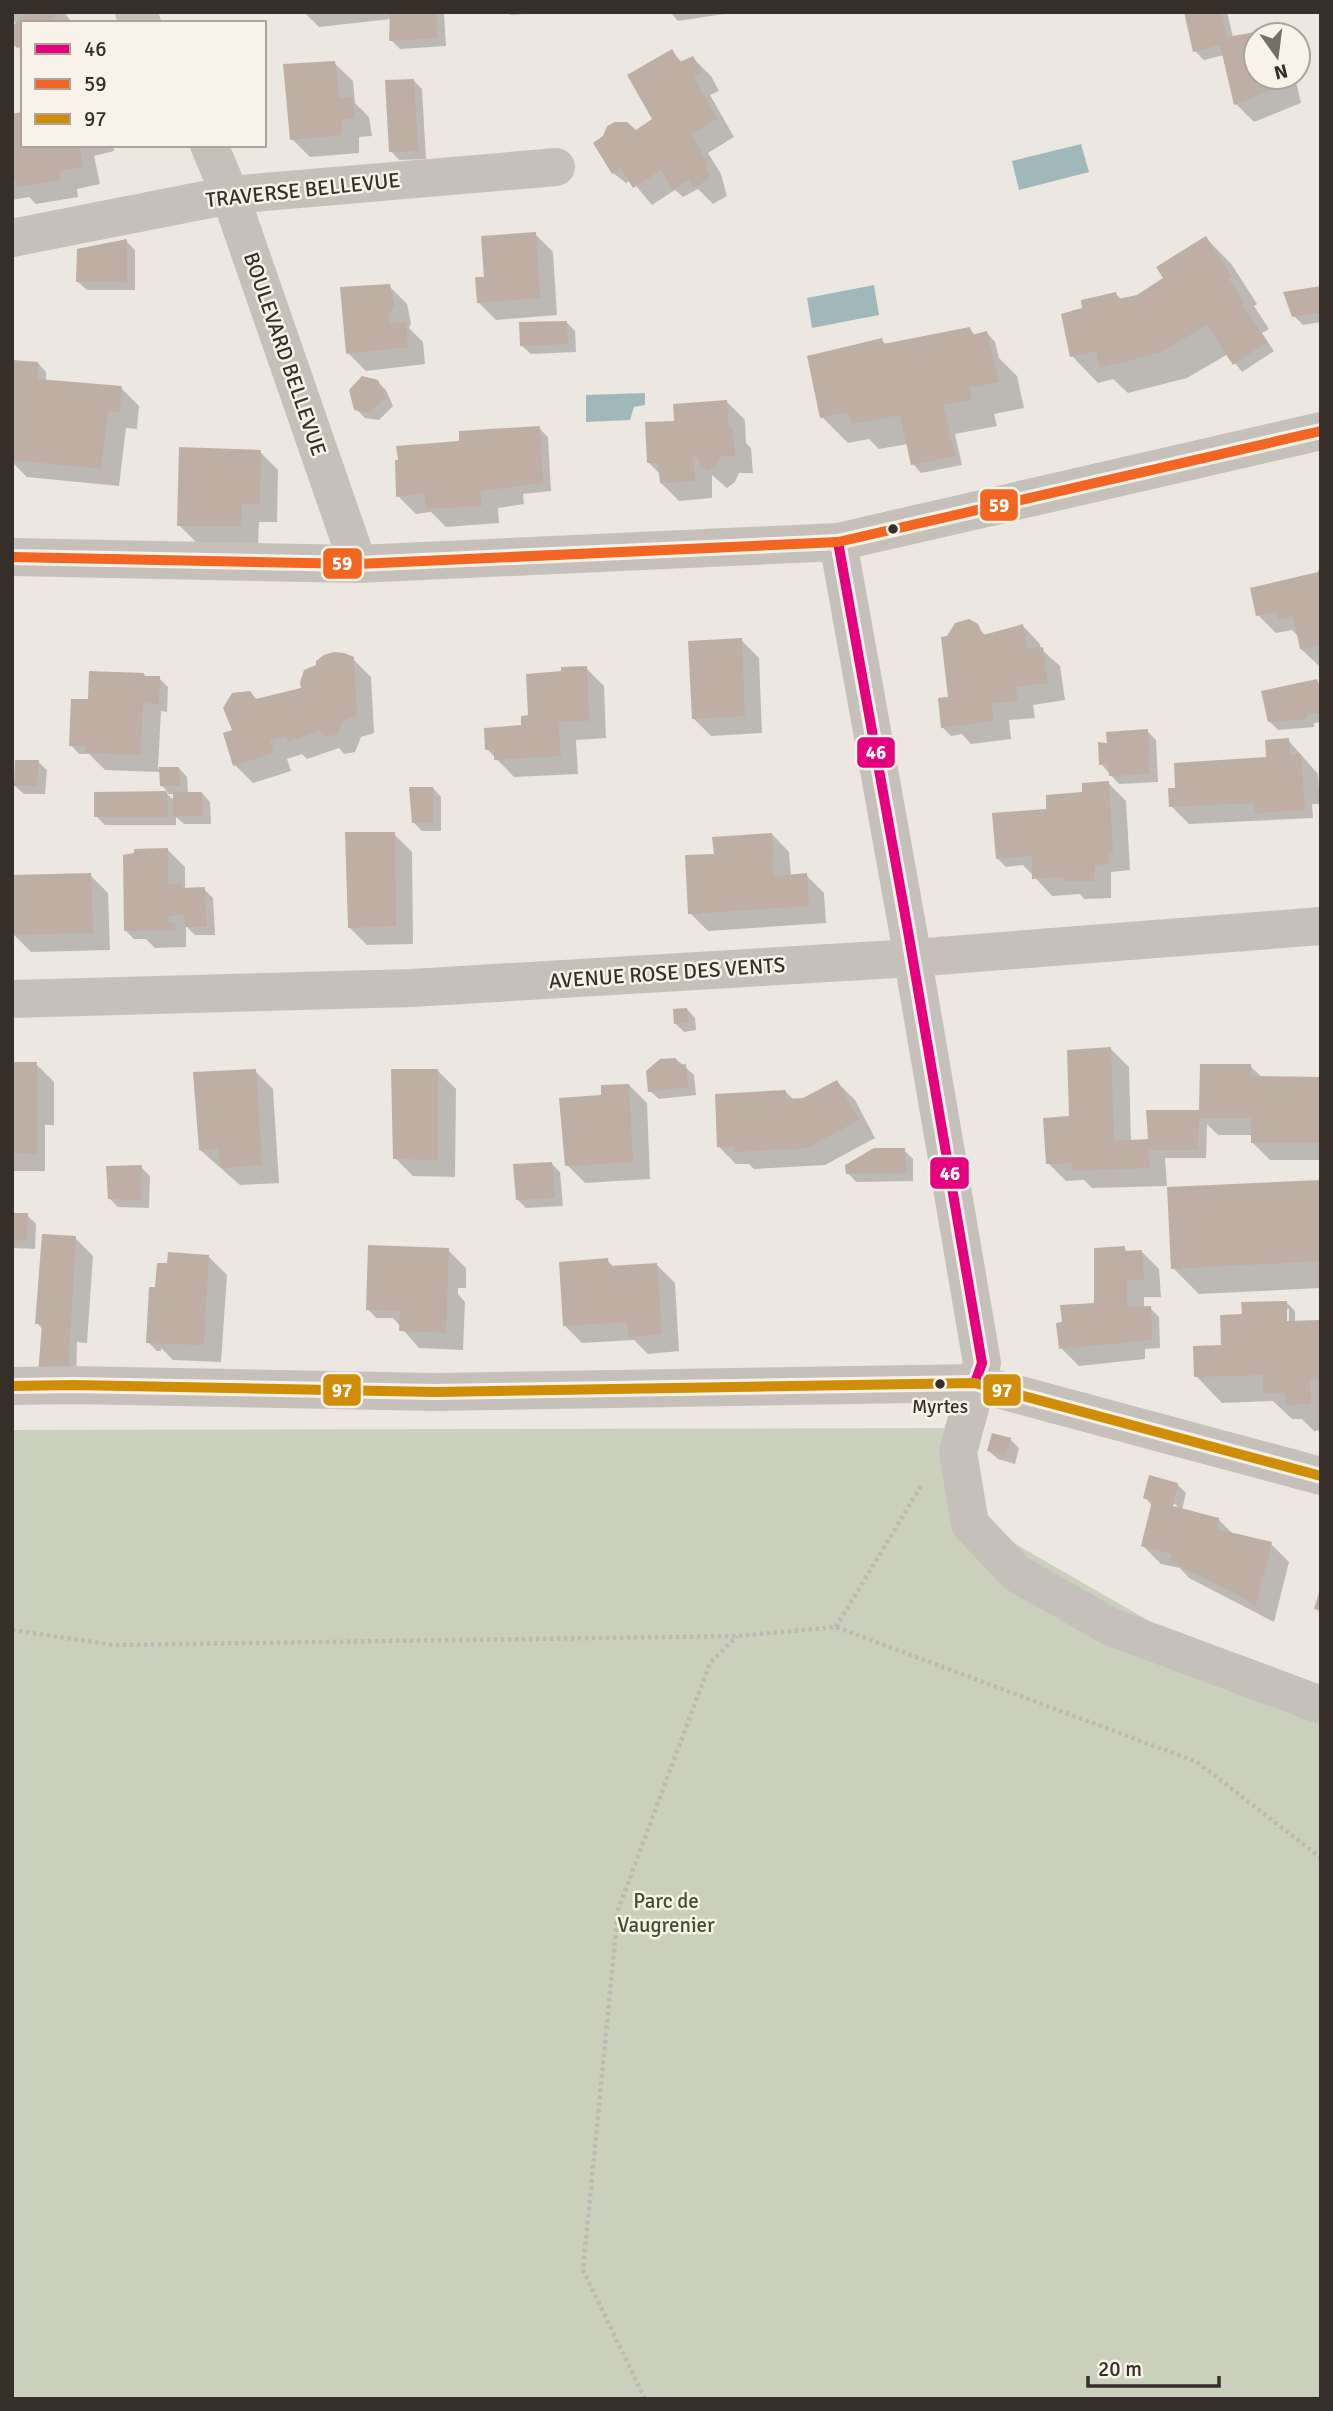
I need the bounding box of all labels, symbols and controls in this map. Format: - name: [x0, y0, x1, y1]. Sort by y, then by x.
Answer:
- legend: [21, 21, 266, 147]
- north arrow: [1242, 21, 1312, 91]
- text: 46: [84, 36, 107, 62]
- text: N: [1272, 58, 1290, 85]
- text: 59: [84, 71, 107, 97]
- text: 97: [84, 106, 107, 132]
- street label: TRAVERSE BELLEVUE: [204, 167, 402, 213]
- street label: BOULEVARD BELLEVUE: [238, 249, 332, 459]
- line badge: 59: [979, 488, 1019, 522]
- text: 59: [989, 494, 1009, 518]
- unlabelled marker: [886, 522, 900, 536]
- line badge: 59: [322, 547, 363, 580]
- text: 59: [332, 552, 352, 576]
- line badge: 46: [856, 736, 896, 769]
- text: 46: [866, 741, 886, 765]
- street label: AVENUE ROSE DES VENTS: [548, 952, 786, 994]
- line badge: 46: [929, 1156, 970, 1190]
- text: 46: [940, 1162, 960, 1186]
- line badge: 97: [322, 1373, 362, 1407]
- line badge: 97: [982, 1373, 1022, 1407]
- marker: Myrtes: [933, 1377, 947, 1391]
- text: 97: [332, 1379, 352, 1403]
- text: 97: [992, 1379, 1012, 1403]
- place label: Myrtes: [912, 1395, 968, 1419]
- park label: Parc de Vaugrenier: [617, 1888, 715, 1938]
- scale bar: [1088, 2344, 1219, 2388]
- text: 20 m: [1098, 2356, 1142, 2382]

